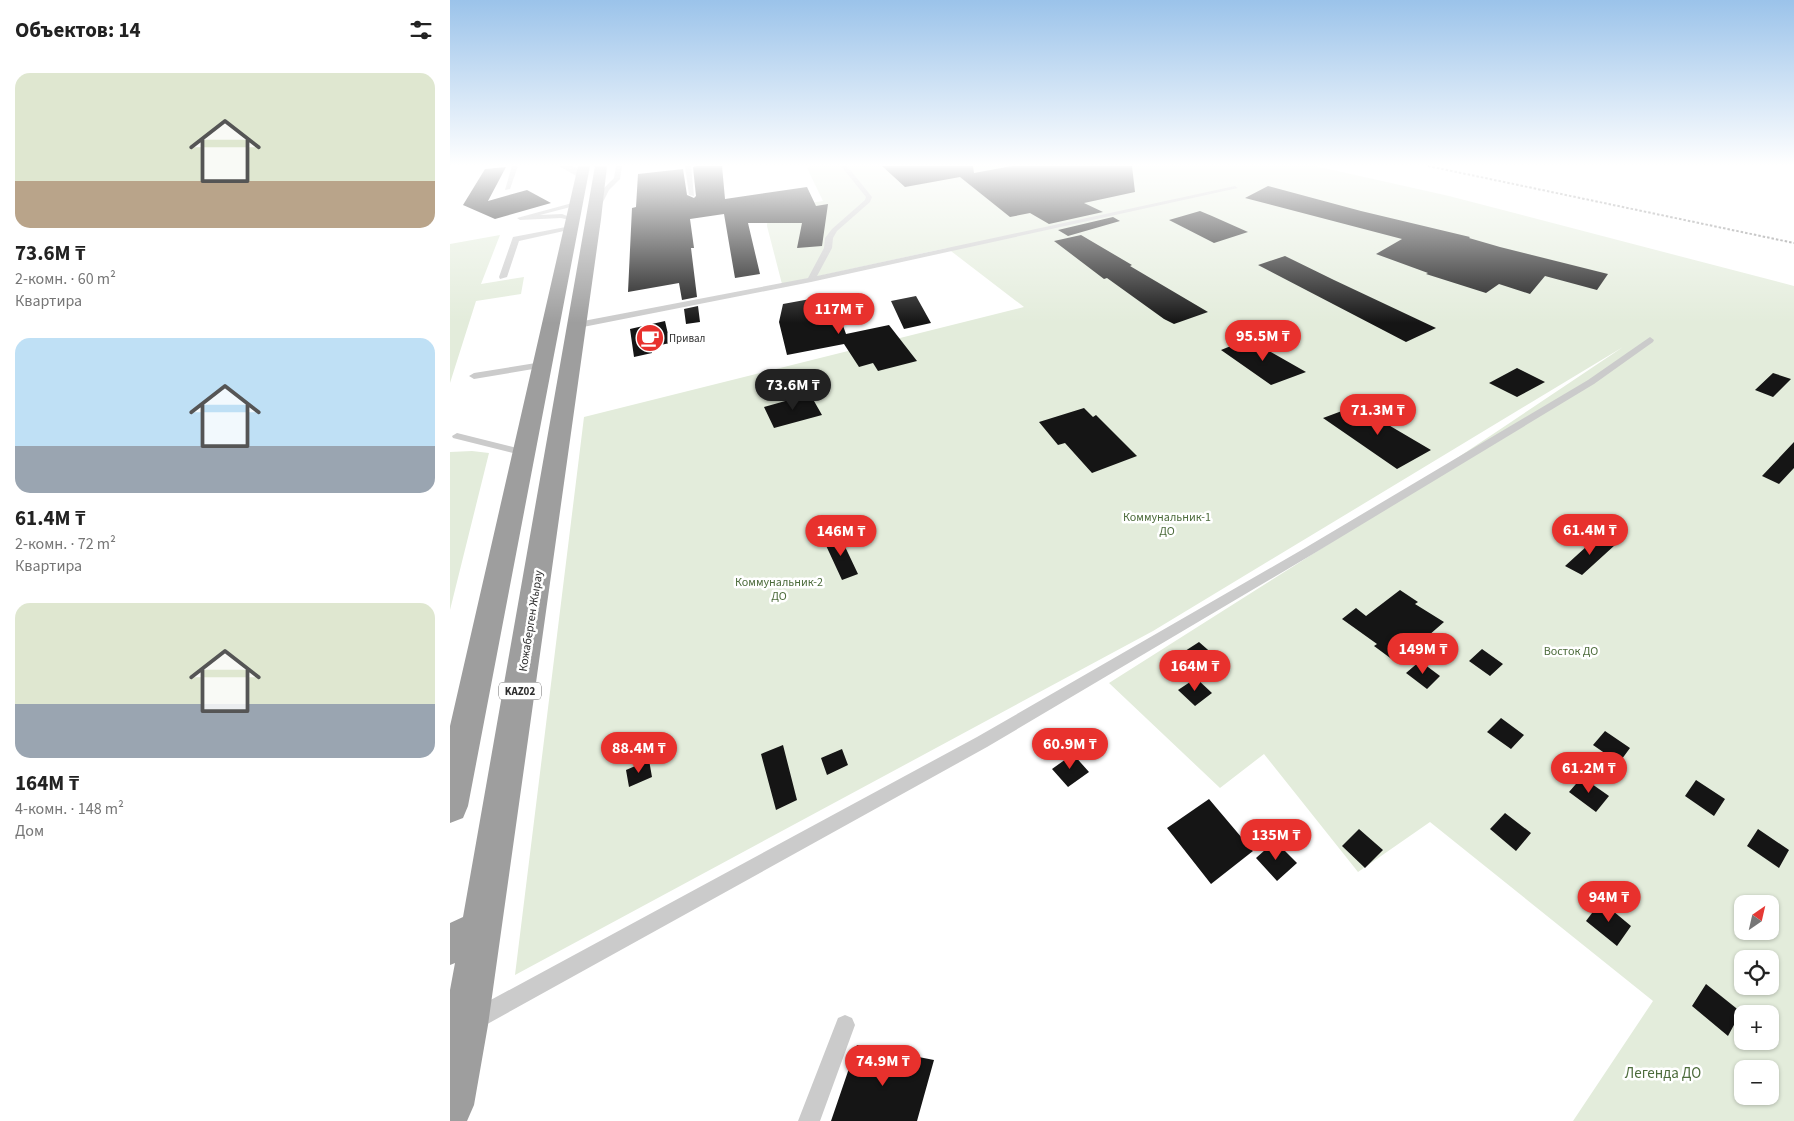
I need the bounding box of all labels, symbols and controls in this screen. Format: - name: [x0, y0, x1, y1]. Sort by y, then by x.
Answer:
- text: Объектов: 14: [15, 15, 141, 45]
- icon: filters: [407, 16, 435, 44]
- icon: home: [180, 106, 270, 196]
- text: 73.6M ₸: [15, 238, 86, 268]
- text: 2-комн. · 60 m²: [15, 268, 116, 290]
- text: Квартира: [15, 290, 82, 312]
- pin: 117M ₸: [798, 292, 880, 335]
- text: 117M ₸: [814, 298, 864, 320]
- pin: 95.5M ₸: [1217, 320, 1309, 362]
- cafe icon: Привал: [635, 323, 665, 353]
- text: 95.5M ₸: [1236, 325, 1290, 347]
- place label: Привал: [669, 331, 705, 346]
- pin: 73.6M ₸: [747, 368, 839, 411]
- icon: home: [180, 371, 270, 461]
- text: 73.6M ₸: [766, 374, 820, 396]
- pin: 71.3M ₸: [1332, 394, 1424, 436]
- text: 71.3M ₸: [1351, 399, 1405, 421]
- text: 61.4M ₸: [15, 503, 86, 533]
- park label: Коммунальник-1 ДО: [1123, 509, 1211, 540]
- pin: 146M ₸: [800, 514, 882, 557]
- pin: 61.4M ₸: [1544, 514, 1636, 556]
- text: 61.4M ₸: [1563, 519, 1617, 541]
- text: 146M ₸: [816, 520, 866, 542]
- text: 2-комн. · 72 m²: [15, 533, 116, 555]
- text: Квартира: [15, 555, 82, 577]
- street label: Кожаберген Жырау: [515, 569, 547, 673]
- park label: Коммунальник-2 ДО: [735, 574, 823, 605]
- pin: 149M ₸: [1382, 632, 1464, 675]
- icon: home: [180, 636, 270, 726]
- text: 149M ₸: [1398, 638, 1448, 660]
- park label: Восток ДО: [1544, 643, 1598, 660]
- pin: 164M ₸: [1154, 650, 1236, 692]
- text: 164M ₸: [1170, 655, 1220, 677]
- road number: KAZ02: [499, 682, 541, 699]
- pin: 60.9M ₸: [1024, 728, 1116, 770]
- pin: 88.4M ₸: [593, 732, 685, 774]
- text: 60.9M ₸: [1043, 733, 1097, 755]
- text: 88.4M ₸: [612, 737, 666, 759]
- pin: 61.2M ₸: [1543, 752, 1635, 794]
- text: 61.2M ₸: [1562, 757, 1616, 779]
- text: 164M ₸: [15, 768, 80, 798]
- text: 4-комн. · 148 m²: [15, 798, 124, 820]
- pin: 135M ₸: [1235, 818, 1317, 861]
- text: Дом: [15, 820, 44, 842]
- text: 135M ₸: [1251, 824, 1301, 846]
- pin: 94M ₸: [1574, 880, 1644, 923]
- text: 94M ₸: [1589, 886, 1629, 908]
- north arrow: [1734, 895, 1779, 940]
- map controls: [1734, 895, 1779, 1105]
- button: locate: [1734, 950, 1779, 995]
- button: +: [1734, 1005, 1779, 1050]
- pin: 74.9M ₸: [837, 1044, 929, 1087]
- text: 74.9M ₸: [856, 1050, 910, 1072]
- button: −: [1734, 1060, 1779, 1105]
- park label: Легенда ДО: [1625, 1063, 1701, 1084]

